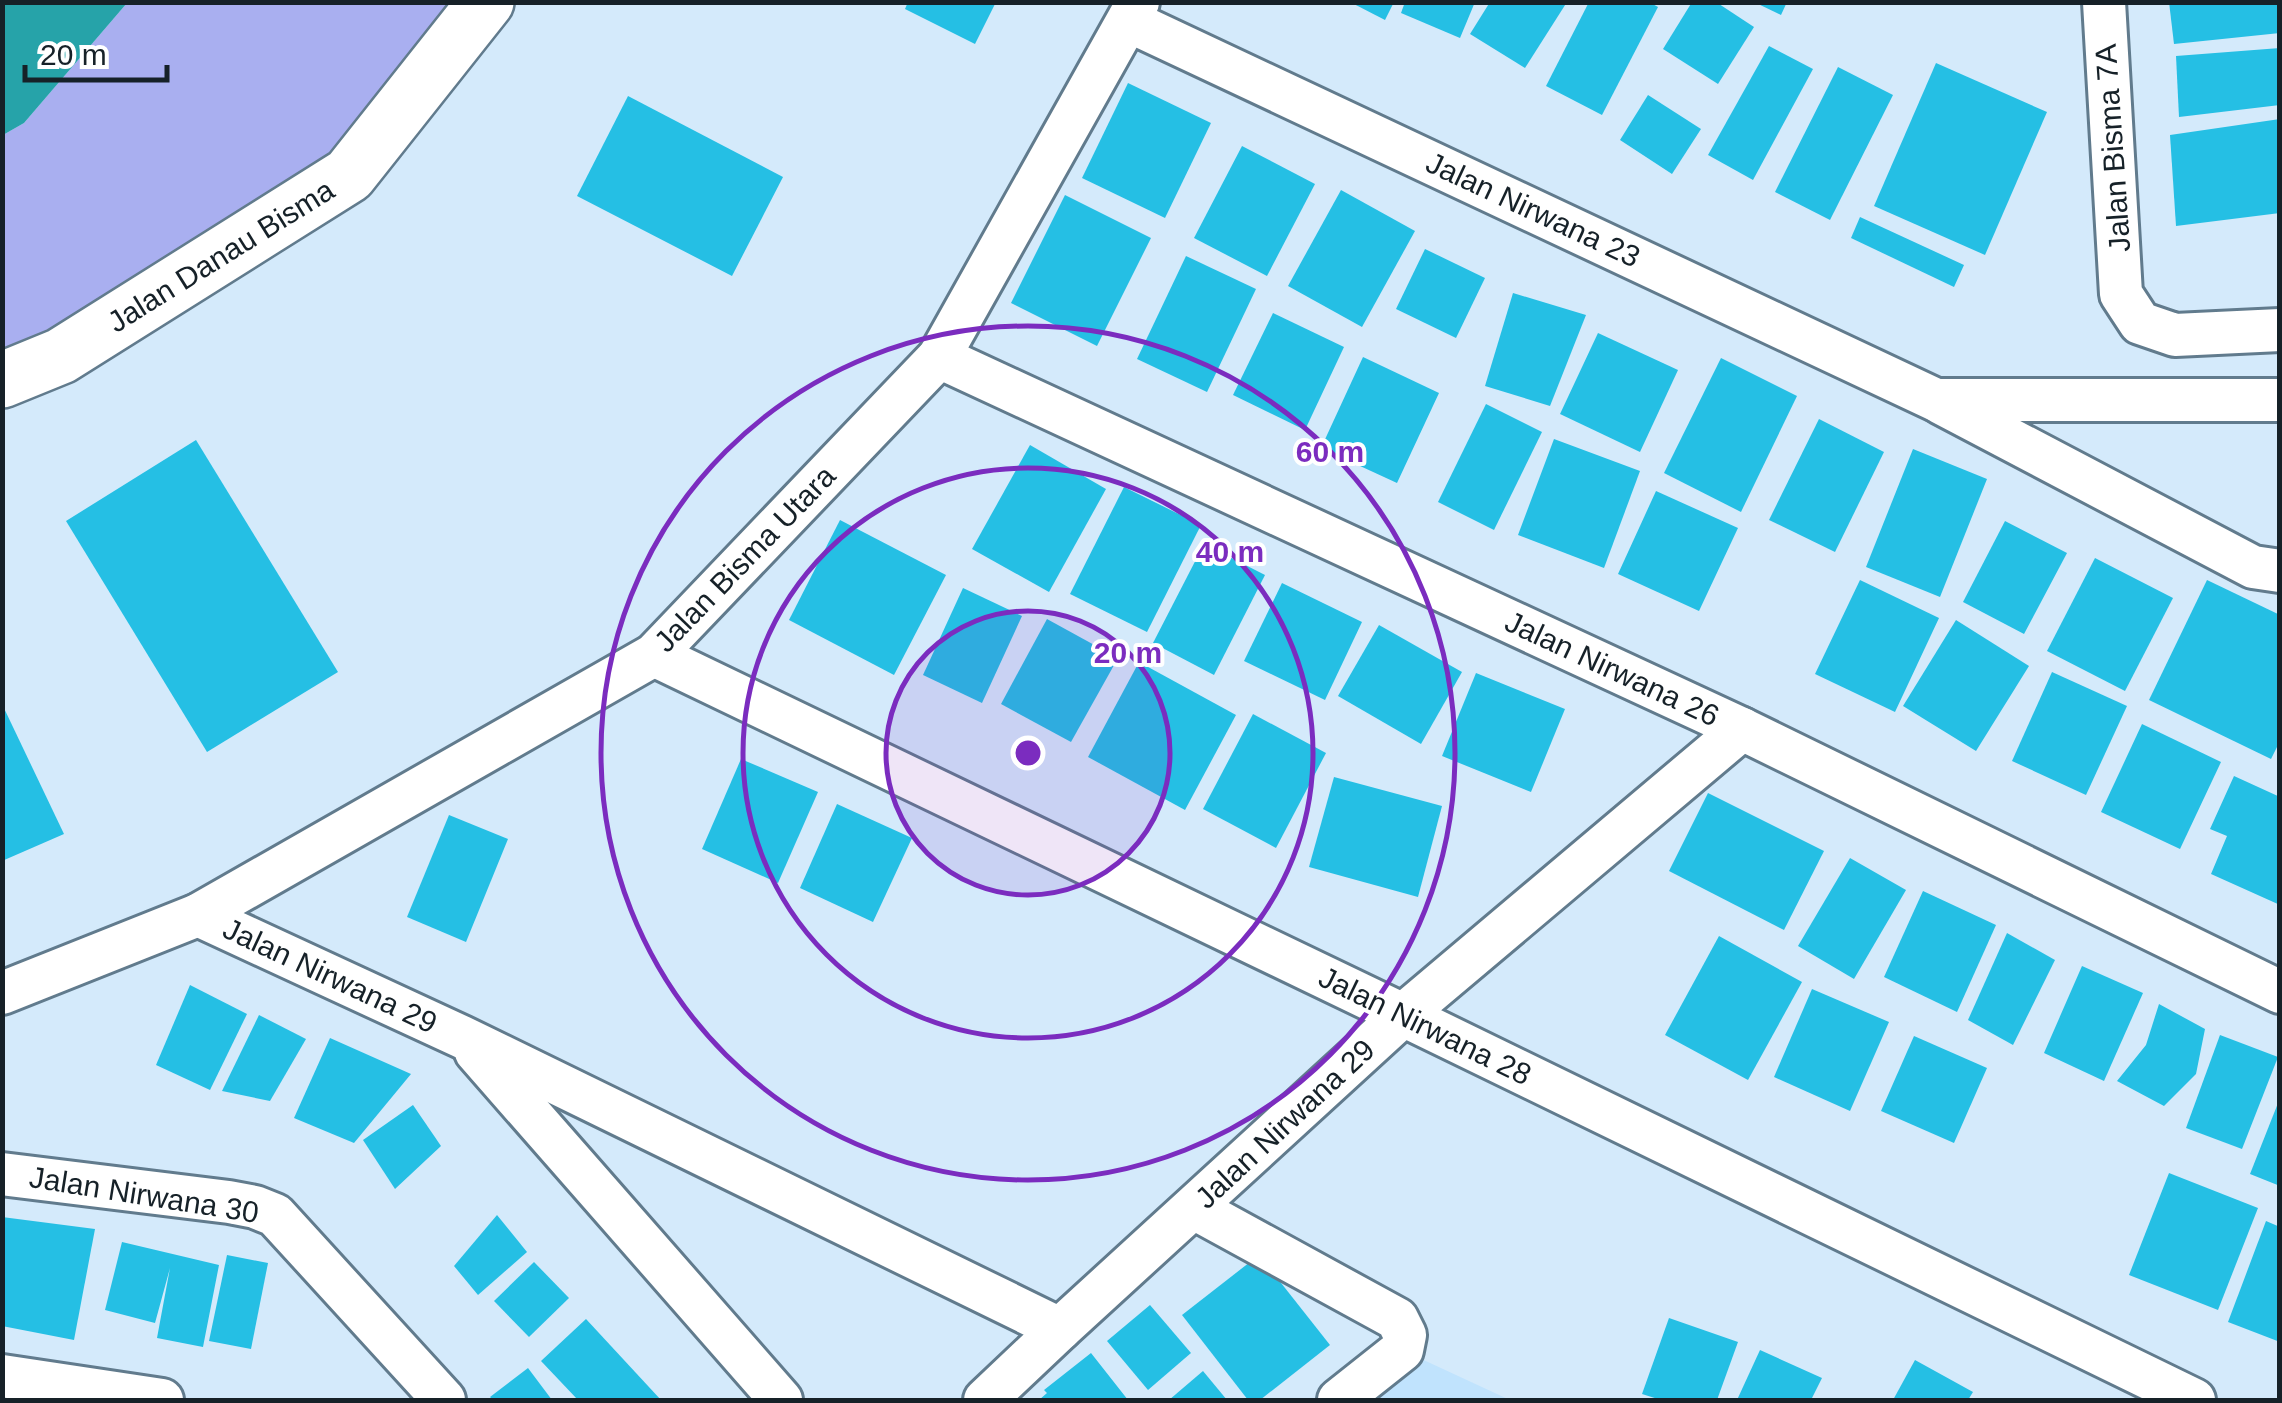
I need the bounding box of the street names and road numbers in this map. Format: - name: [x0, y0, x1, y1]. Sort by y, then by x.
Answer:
- street label: Jalan Bisma 7A: [2089, 43, 2136, 253]
- street label: Jalan Nirwana 23: [1421, 146, 1645, 273]
- street label: Jalan Danau Bisma: [102, 172, 340, 338]
- street label: Jalan Bisma Utara: [648, 459, 842, 658]
- street label: Jalan Nirwana 26: [1500, 605, 1724, 732]
- street label: Jalan Nirwana 29: [218, 912, 442, 1039]
- street label: Jalan Nirwana 28: [1314, 960, 1537, 1091]
- street label: Jalan Nirwana 29: [1189, 1033, 1381, 1215]
- street label: Jalan Nirwana 30: [27, 1160, 261, 1229]

